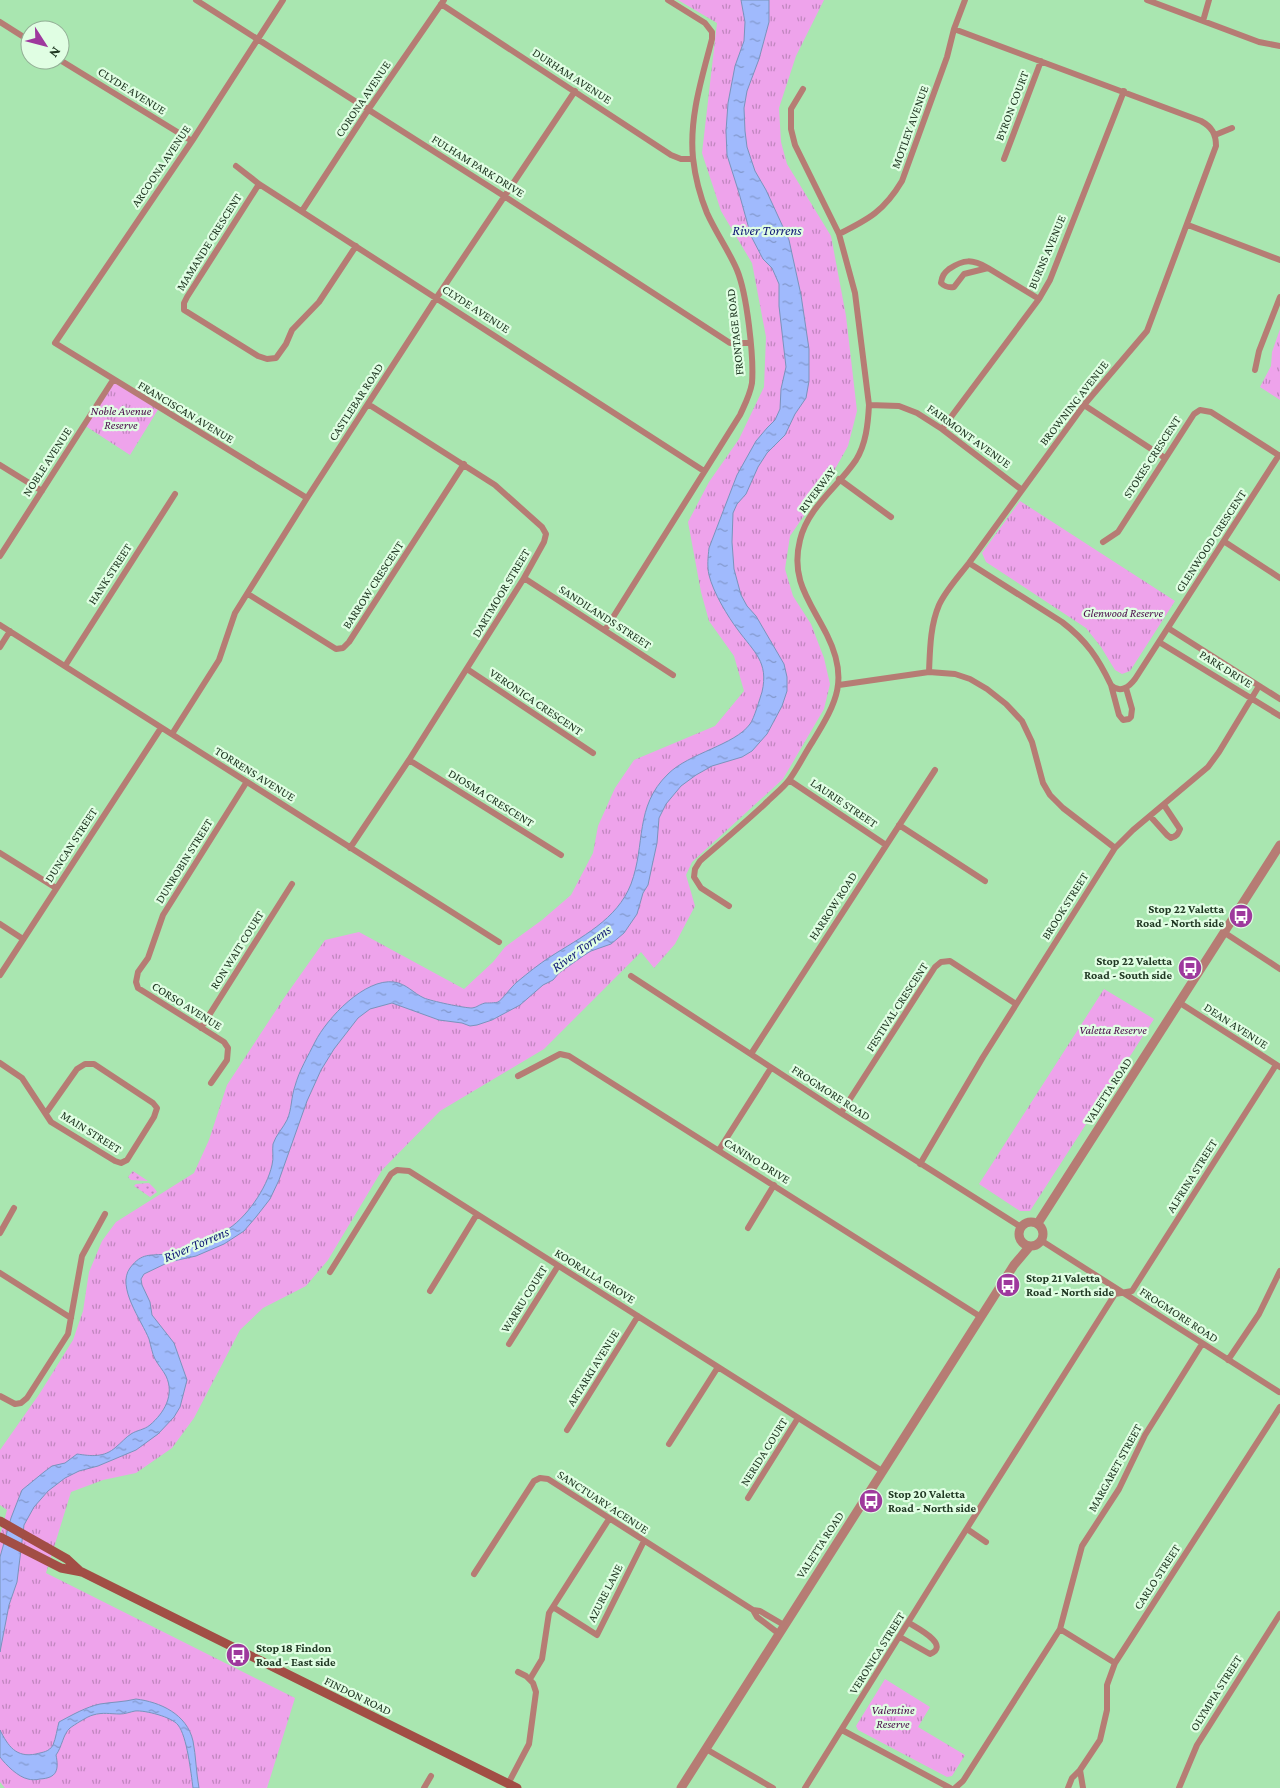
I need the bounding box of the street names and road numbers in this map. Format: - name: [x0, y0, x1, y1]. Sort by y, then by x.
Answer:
- street label: DURHAM AVENUE: [530, 45, 615, 107]
- street label: CORONA AVENUE: [332, 58, 394, 140]
- street label: CLYDE AVENUE: [95, 64, 169, 118]
- street label: BYRON COURT: [992, 69, 1032, 143]
- street label: MOTLEY AVENUE: [888, 83, 932, 171]
- street label: ARCOONA AVENUE: [128, 122, 194, 210]
- street label: FULHAM PARK DRIVE: [429, 132, 527, 200]
- street label: MAMANDE CRESCENT: [173, 190, 245, 293]
- street label: BURNS AVENUE: [1025, 213, 1069, 291]
- street label: CLYDE AVENUE: [440, 282, 513, 336]
- street label: FRONTAGE ROAD: [723, 288, 747, 376]
- street label: BROWNING AVENUE: [1037, 358, 1112, 448]
- street label: CASTLEBAR ROAD: [326, 361, 386, 443]
- street label: FRANCISCAN AVENUE: [136, 378, 237, 446]
- street label: FAIRMONT AVENUE: [925, 401, 1014, 471]
- street label: STOKES CRESCENT: [1120, 413, 1184, 501]
- street label: NOBLE AVENUE: [20, 424, 75, 499]
- street label: RIVERWAY: [795, 464, 839, 516]
- street label: GLENWOOD CRESCENT: [1173, 487, 1250, 595]
- street label: BARROW CRESCENT: [339, 538, 407, 631]
- street label: HANK STREET: [85, 540, 135, 607]
- street label: DARTMOOR STREET: [469, 546, 533, 640]
- street label: SANDILANDS STREET: [556, 582, 654, 652]
- street label: PARK DRIVE: [1197, 647, 1256, 691]
- street label: VERONICA CRESCENT: [487, 666, 586, 739]
- street label: TORRENS AVENUE: [212, 744, 298, 805]
- street label: DIOSMA CRESCENT: [446, 766, 537, 830]
- street label: LAURIE STREET: [808, 775, 881, 831]
- street label: DUNCAN STREET: [42, 805, 101, 885]
- street label: DUNROBIN STREET: [152, 816, 216, 906]
- street label: HARROW ROAD: [806, 869, 860, 943]
- street label: BROOK STREET: [1039, 869, 1091, 942]
- street label: RON WAIT COURT: [207, 908, 267, 992]
- street label: FESTIVAL CRESCENT: [863, 959, 931, 1054]
- street label: CORSO AVENUE: [150, 979, 225, 1033]
- street label: DEAN AVENUE: [1201, 1000, 1271, 1052]
- street label: VALETTA ROAD: [1081, 1055, 1135, 1127]
- street label: FROGMORE ROAD: [789, 1062, 873, 1124]
- street label: MAIN STREET: [58, 1108, 124, 1156]
- street label: CANINO DRIVE: [721, 1135, 793, 1187]
- street label: ALFRINA STREET: [1164, 1136, 1220, 1215]
- street label: KOORALLA GROVE: [552, 1246, 638, 1307]
- street label: WARRU COURT: [498, 1263, 550, 1335]
- street label: FROGMORE ROAD: [1137, 1284, 1221, 1346]
- street label: ARTARKI AVENUE: [564, 1327, 622, 1409]
- street label: NERIDA COURT: [738, 1415, 791, 1489]
- street label: MARGARET STREET: [1085, 1421, 1145, 1514]
- street label: SANCTUARY ACENUE: [555, 1467, 652, 1537]
- street label: VALETTA ROAD: [793, 1509, 847, 1581]
- street label: CARLO STREET: [1131, 1541, 1184, 1612]
- street label: AZURE LANE: [584, 1561, 626, 1624]
- street label: VERONICA STREET: [846, 1609, 908, 1696]
- street label: OLYMPIA STREET: [1187, 1652, 1245, 1733]
- street label: FINDON ROAD: [322, 1674, 394, 1718]

